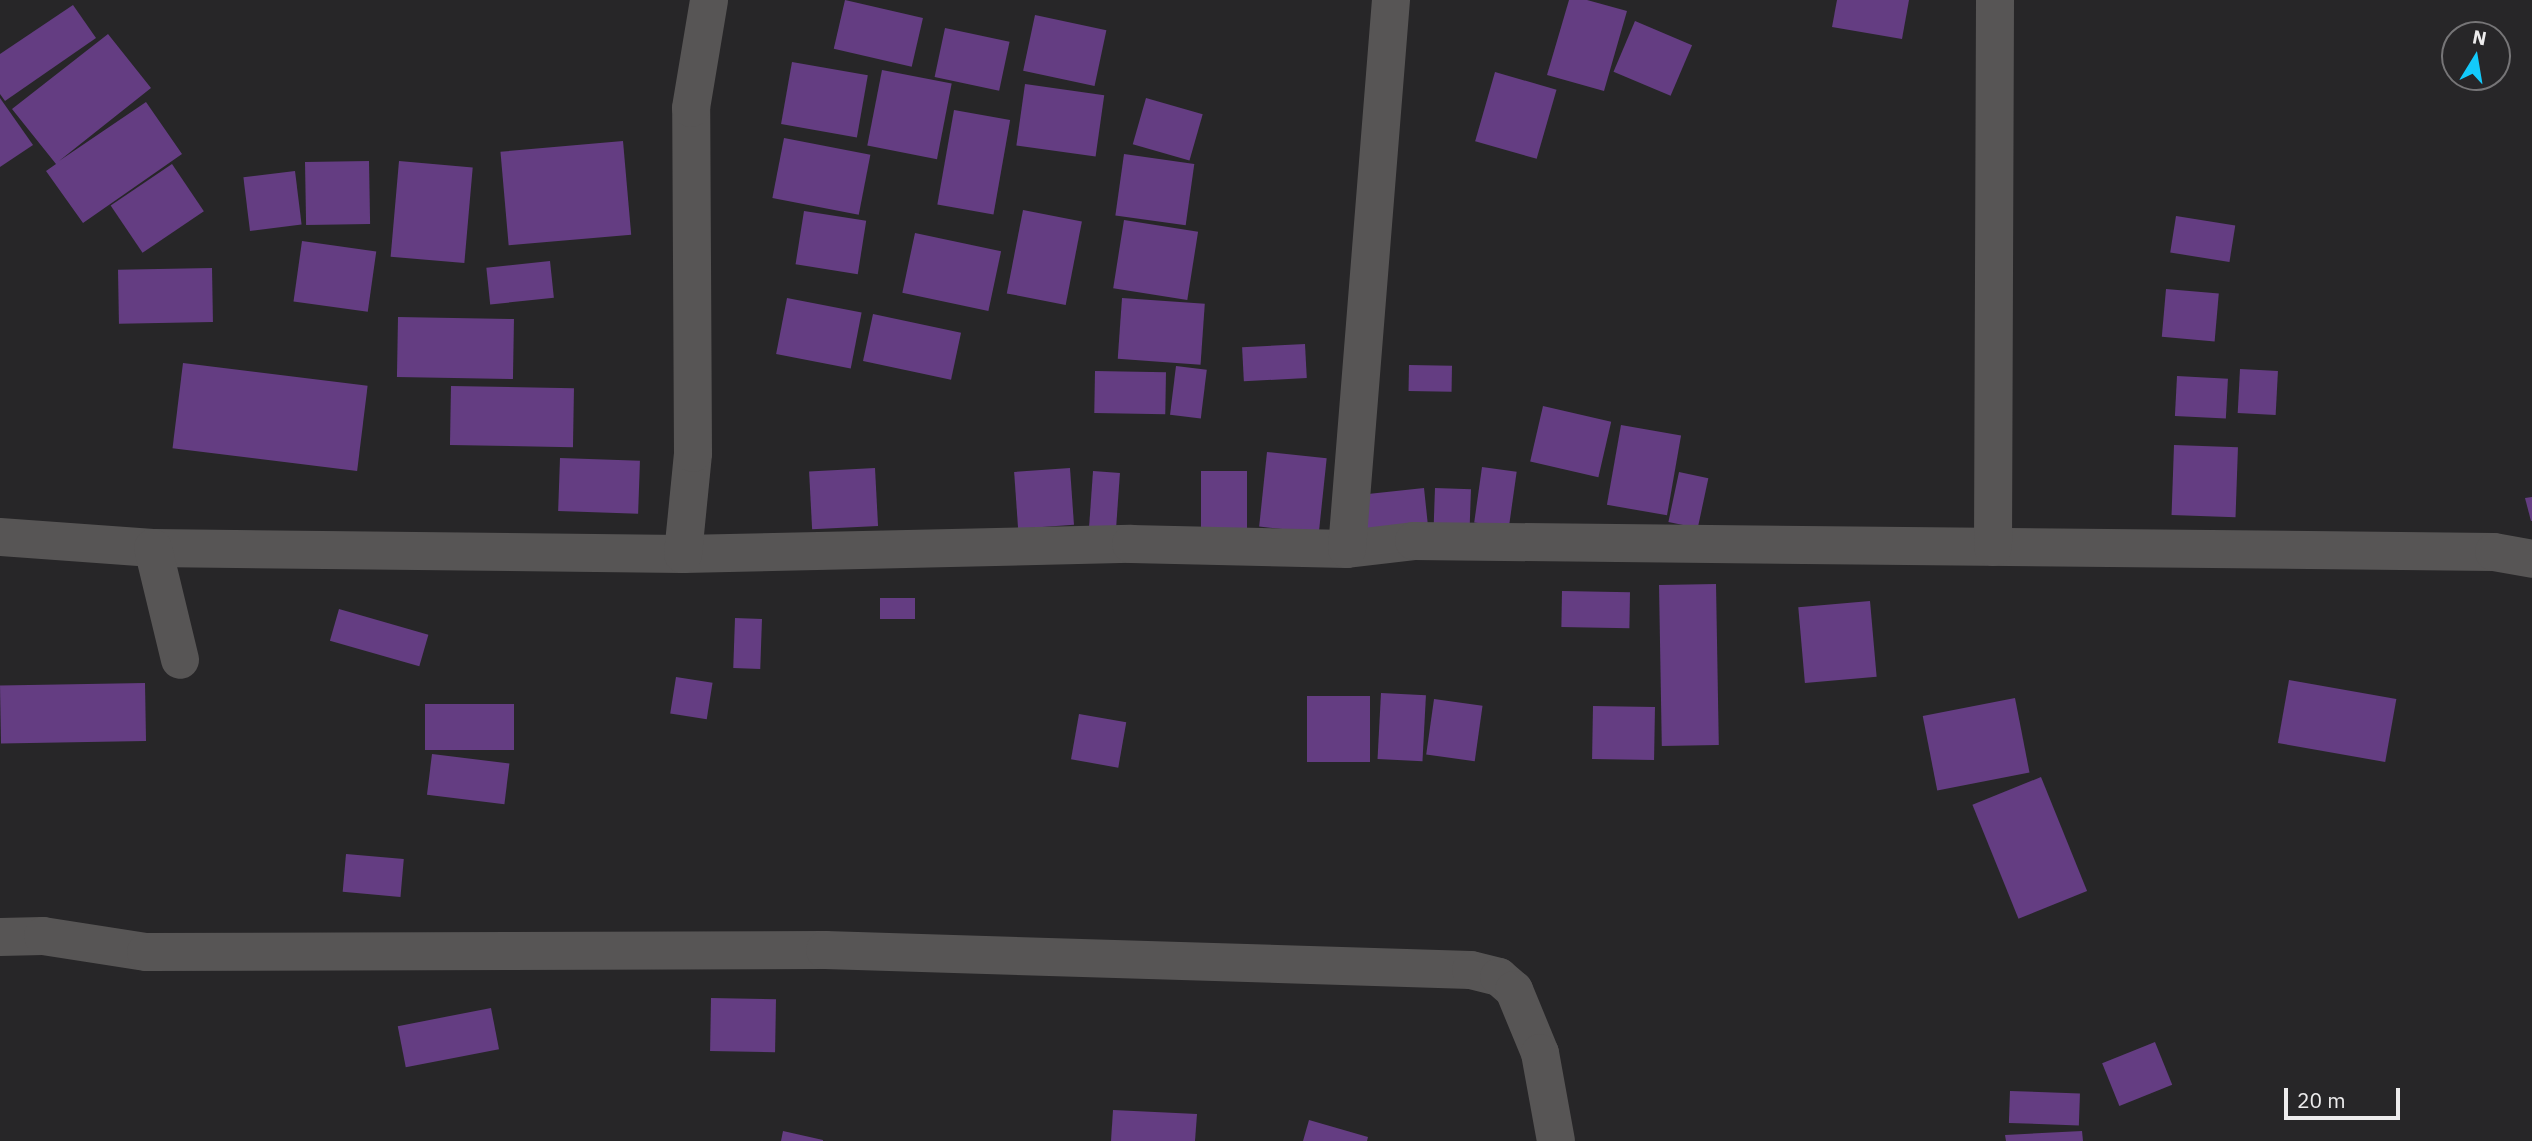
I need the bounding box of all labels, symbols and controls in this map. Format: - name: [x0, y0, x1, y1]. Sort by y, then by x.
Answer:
- north arrow: [2441, 21, 2511, 91]
- text: N: [2471, 24, 2489, 50]
- scale bar: [2287, 1074, 2402, 1118]
- text: 20 m: [2297, 1086, 2346, 1114]

